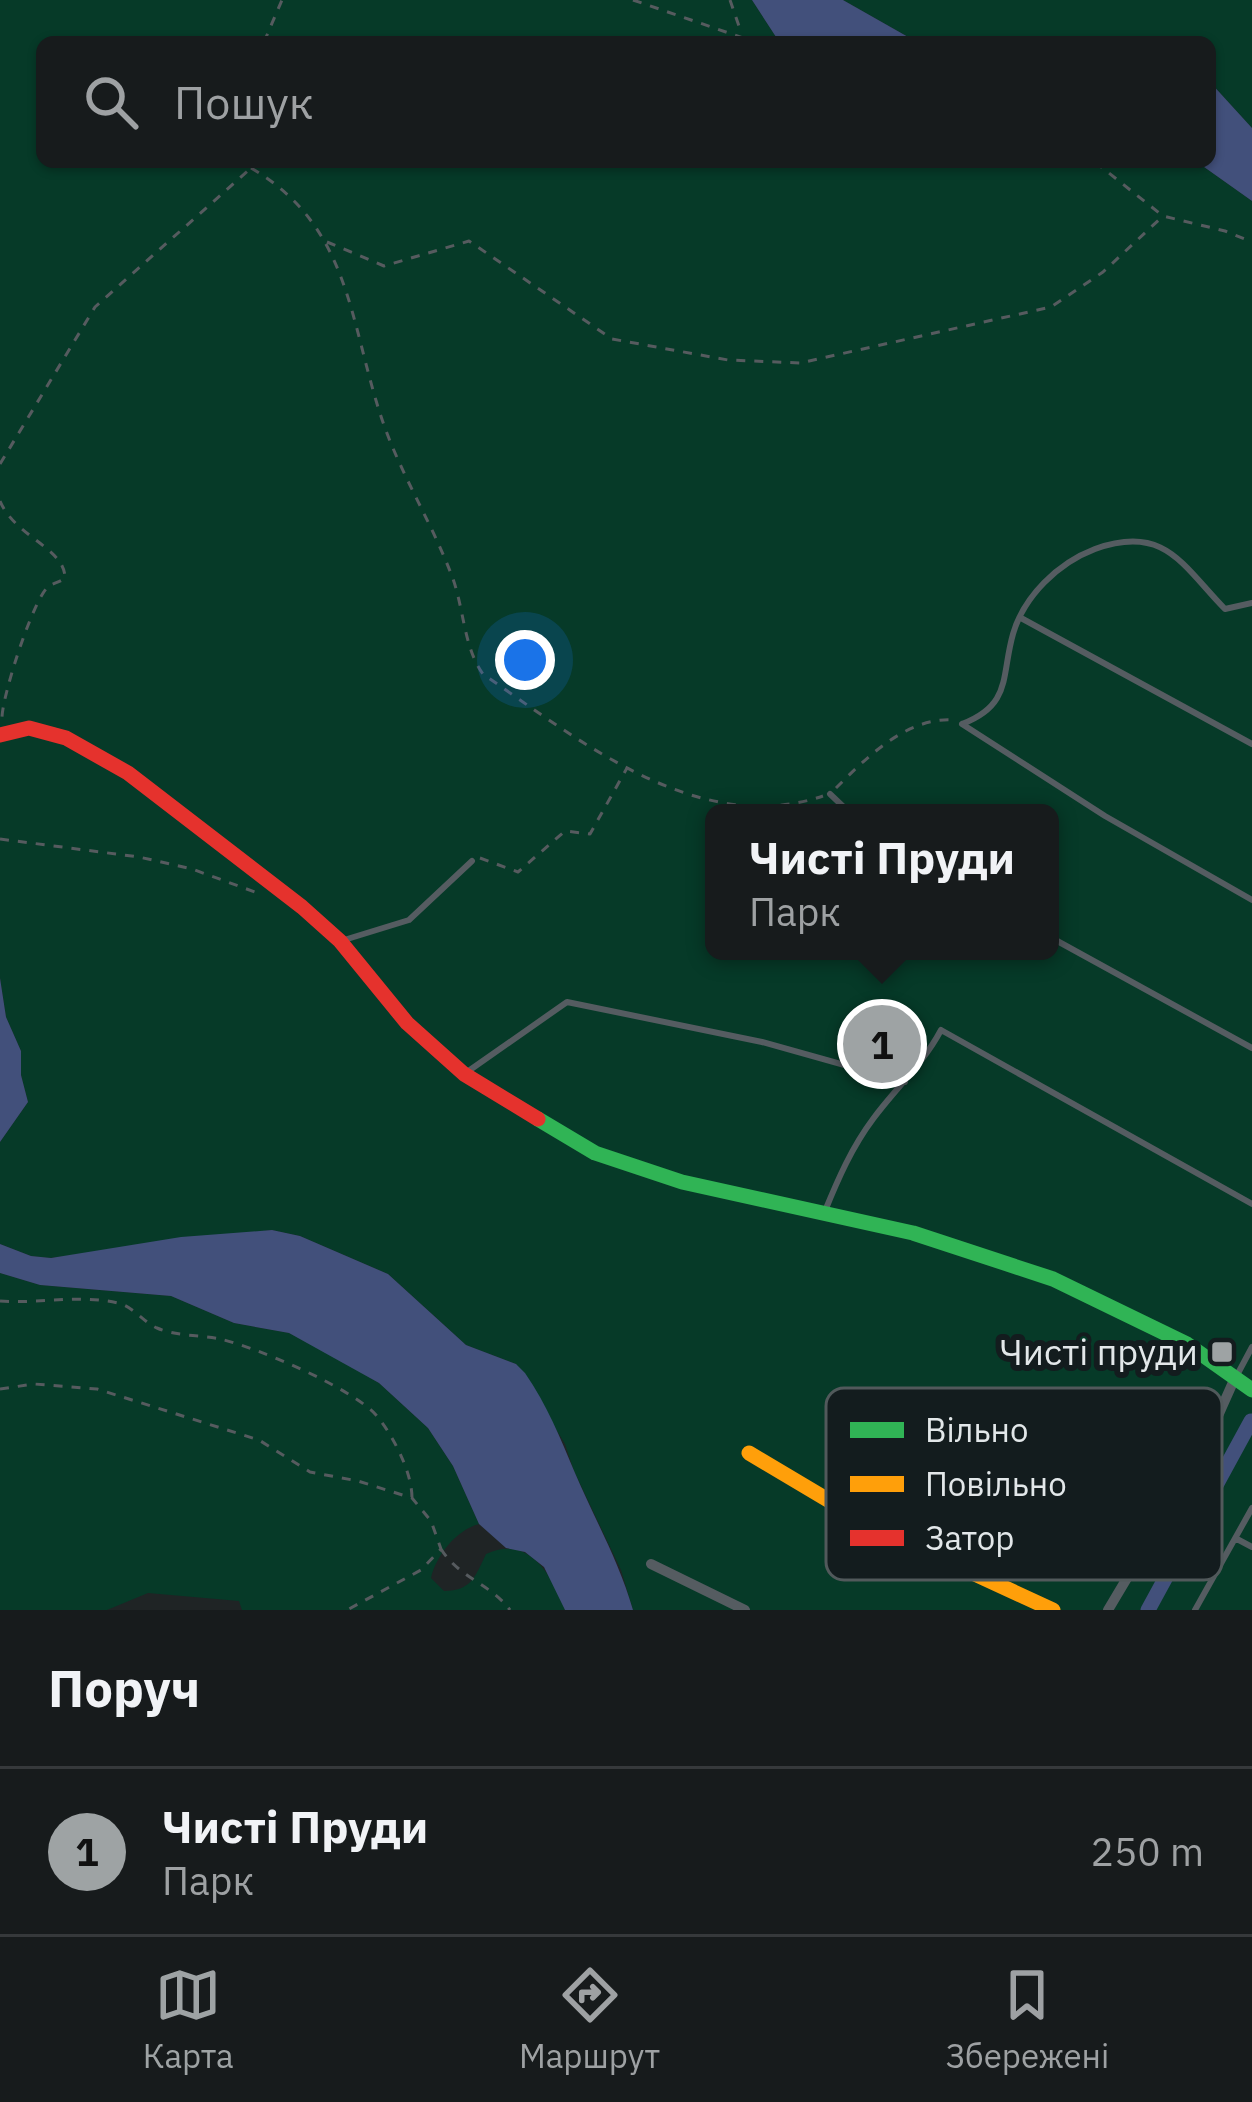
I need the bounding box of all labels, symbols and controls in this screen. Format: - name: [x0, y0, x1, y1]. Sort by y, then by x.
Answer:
- search box: [36, 36, 1216, 168]
- icon: search: [78, 69, 144, 135]
- text: Пошук: [174, 73, 314, 131]
- your location: [495, 630, 555, 690]
- popup: [705, 804, 1059, 960]
- text: Чисті Пруди: [749, 828, 1015, 886]
- text: Парк: [749, 886, 841, 937]
- pin: 1: [843, 999, 921, 1089]
- place label: Чисті пруди: [1000, 1328, 1198, 1375]
- marker: Чисті пруди: [1209, 1339, 1235, 1365]
- legend: [826, 1388, 1222, 1580]
- text: Вільно: [925, 1408, 1029, 1451]
- text: Повільно: [925, 1462, 1067, 1505]
- text: Затор: [925, 1516, 1014, 1559]
- text: Поруч: [48, 1655, 200, 1721]
- text: Чисті Пруди: [162, 1797, 428, 1855]
- text: 1: [75, 1826, 99, 1877]
- text: 250 m: [1091, 1826, 1204, 1877]
- text: Парк: [162, 1855, 254, 1906]
- tab: Карта: [143, 1962, 234, 2077]
- tab: Маршрут: [519, 1962, 660, 2077]
- tab: Збережені: [946, 1962, 1109, 2077]

